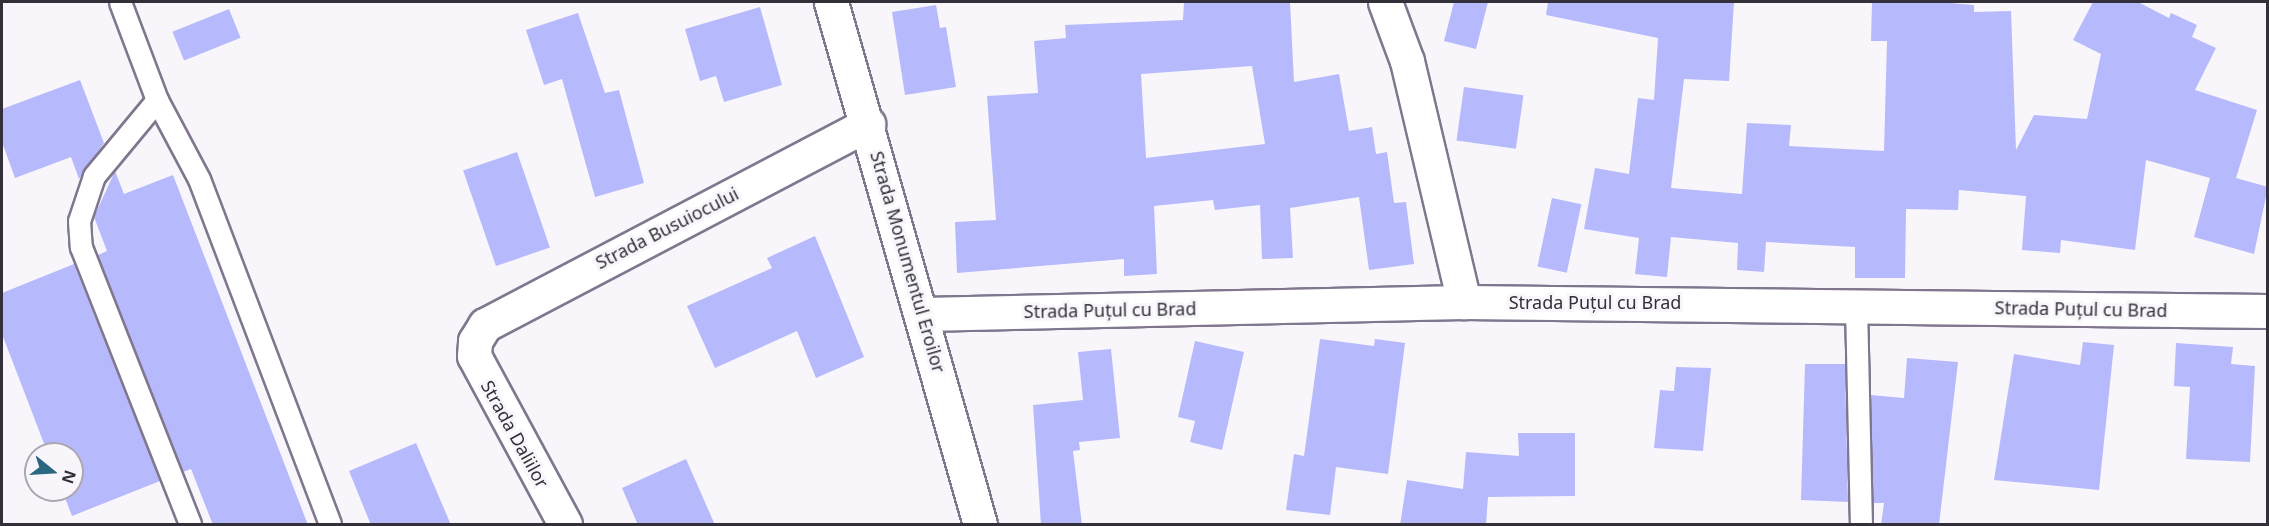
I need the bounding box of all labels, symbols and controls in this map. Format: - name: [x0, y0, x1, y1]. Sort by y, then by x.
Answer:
- street label: Strada Monumentul Eroilor: [866, 149, 950, 375]
- street label: Strada Busuiocului: [592, 183, 742, 273]
- street label: Strada Puțul cu Brad: [1509, 291, 1681, 313]
- street label: Strada Puțul cu Brad: [1994, 297, 2168, 321]
- street label: Strada Puțul cu Brad: [1023, 298, 1197, 322]
- street label: Strada Daliilor: [477, 376, 553, 492]
- north arrow: [24, 442, 84, 502]
- text: N: [57, 467, 82, 487]

